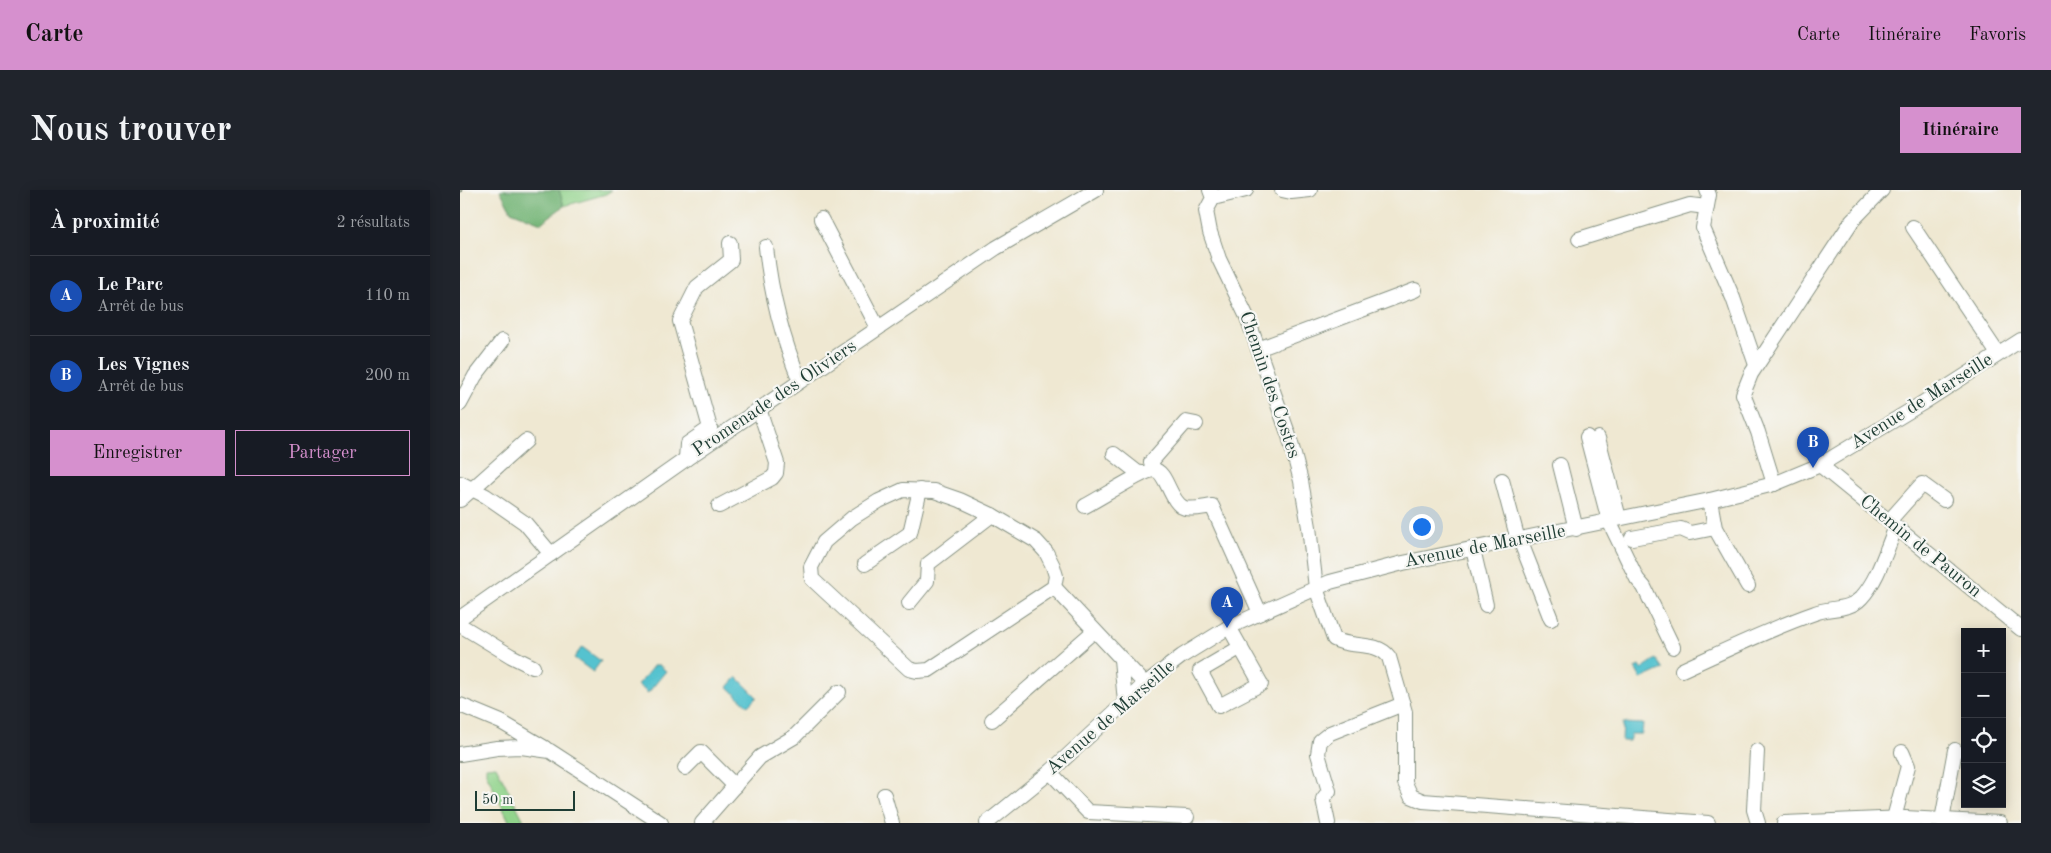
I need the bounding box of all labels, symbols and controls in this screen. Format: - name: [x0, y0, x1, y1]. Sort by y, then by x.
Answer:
- text: Carte: [25, 23, 84, 47]
- text: Carte: [1797, 26, 1840, 44]
- text: Itinéraire: [1868, 26, 1941, 44]
- text: Favoris: [1969, 26, 2026, 44]
- button: Itinéraire: [1900, 107, 2021, 153]
- text: Nous trouver: [30, 113, 232, 148]
- text: À proximité: [50, 212, 160, 233]
- text: 2 résultats: [336, 215, 410, 231]
- text: Le Parc: [97, 276, 163, 295]
- text: A: [60, 288, 72, 304]
- text: 110 m: [365, 288, 410, 304]
- text: Arrêt de bus: [97, 299, 184, 315]
- street label: Chemin des Costes: [1235, 309, 1303, 461]
- street label: Promenade des Oliviers: [690, 337, 860, 461]
- street label: Avenue de Marseille: [1847, 351, 1997, 453]
- text: Les Vignes: [97, 356, 190, 375]
- text: B: [60, 368, 72, 384]
- text: 200 m: [365, 368, 410, 384]
- text: Arrêt de bus: [97, 379, 184, 395]
- pin: B: [1797, 427, 1829, 468]
- button: Enregistrer: [50, 430, 225, 476]
- button: Partager: [235, 430, 410, 476]
- street label: Chemin de Pauron: [1855, 492, 1985, 602]
- your location: [1409, 514, 1435, 540]
- street label: Avenue de Marseille: [1403, 522, 1567, 572]
- pin: A: [1211, 587, 1243, 628]
- map controls: [1961, 628, 2006, 808]
- button: +: [1961, 628, 2006, 673]
- street label: Avenue de Marseille: [1043, 657, 1179, 779]
- button: −: [1961, 673, 2006, 718]
- button: locate: [1961, 718, 2006, 763]
- button: layers: [1961, 763, 2006, 808]
- scale bar: [475, 788, 575, 811]
- text: 50 m: [482, 793, 513, 807]

